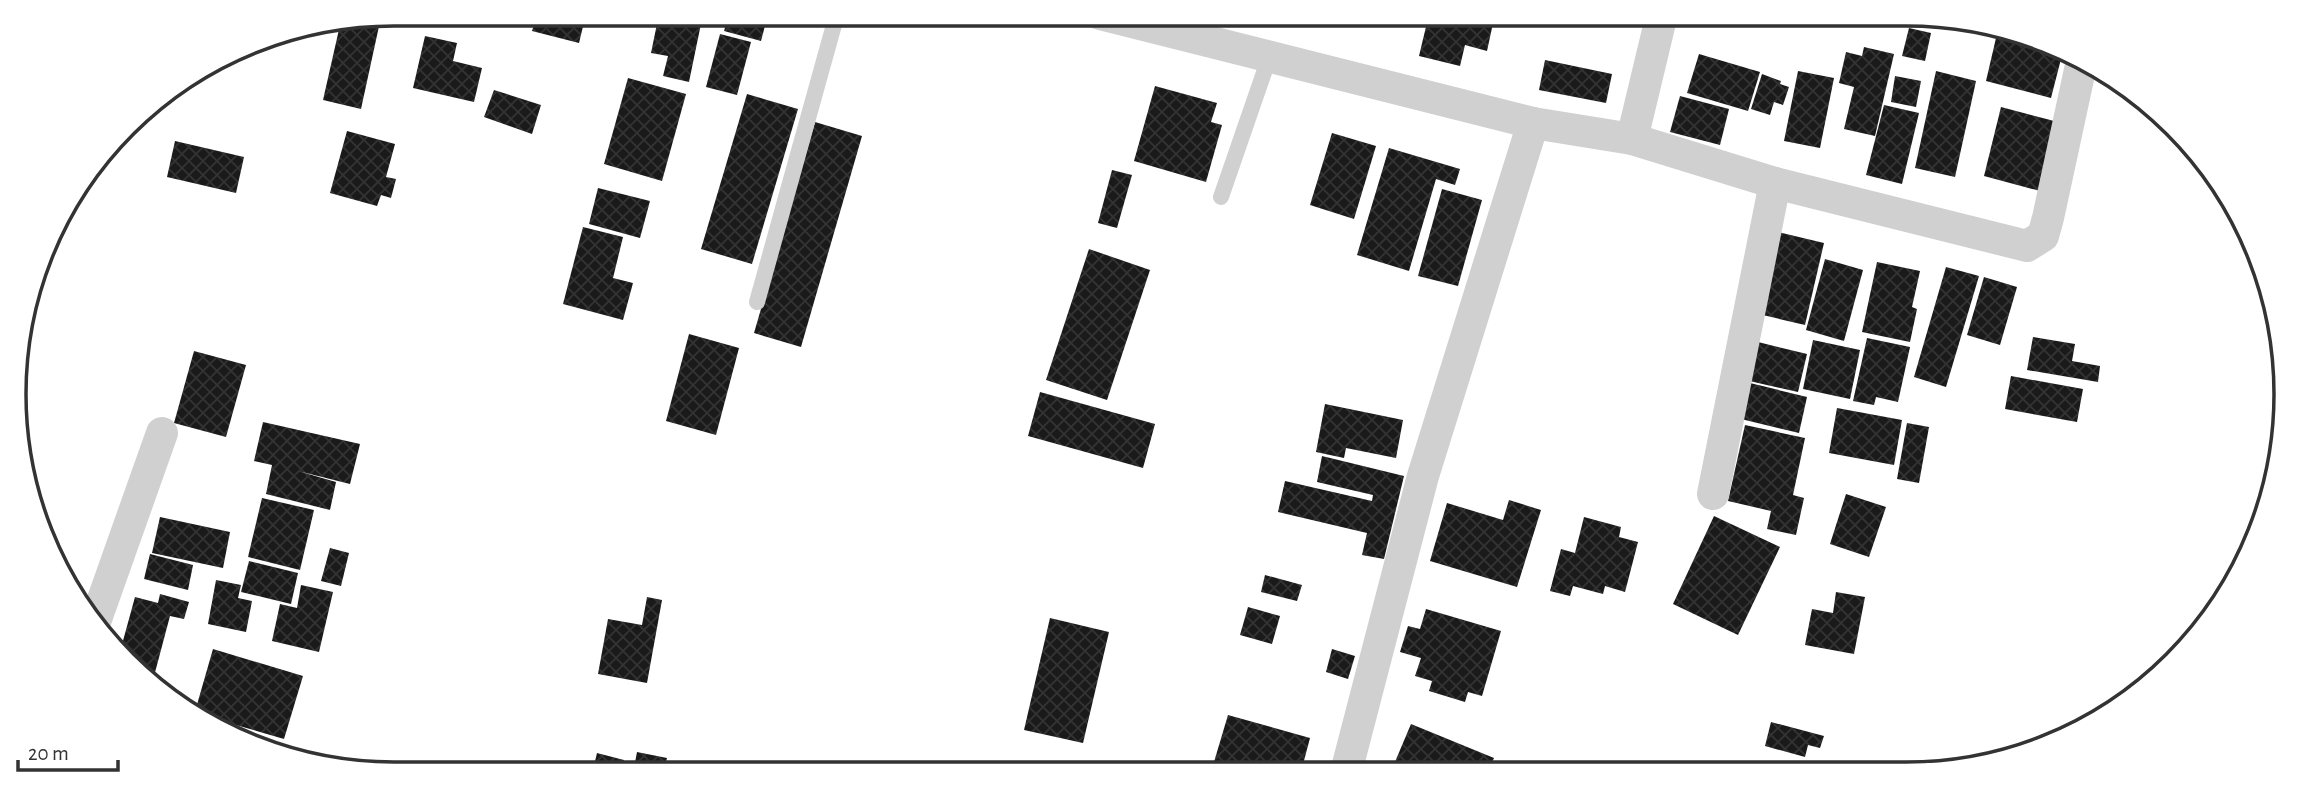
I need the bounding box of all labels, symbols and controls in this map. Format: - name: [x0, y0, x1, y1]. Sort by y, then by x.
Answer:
- scale bar: [18, 728, 117, 772]
- text: 20 m: [28, 743, 69, 764]

